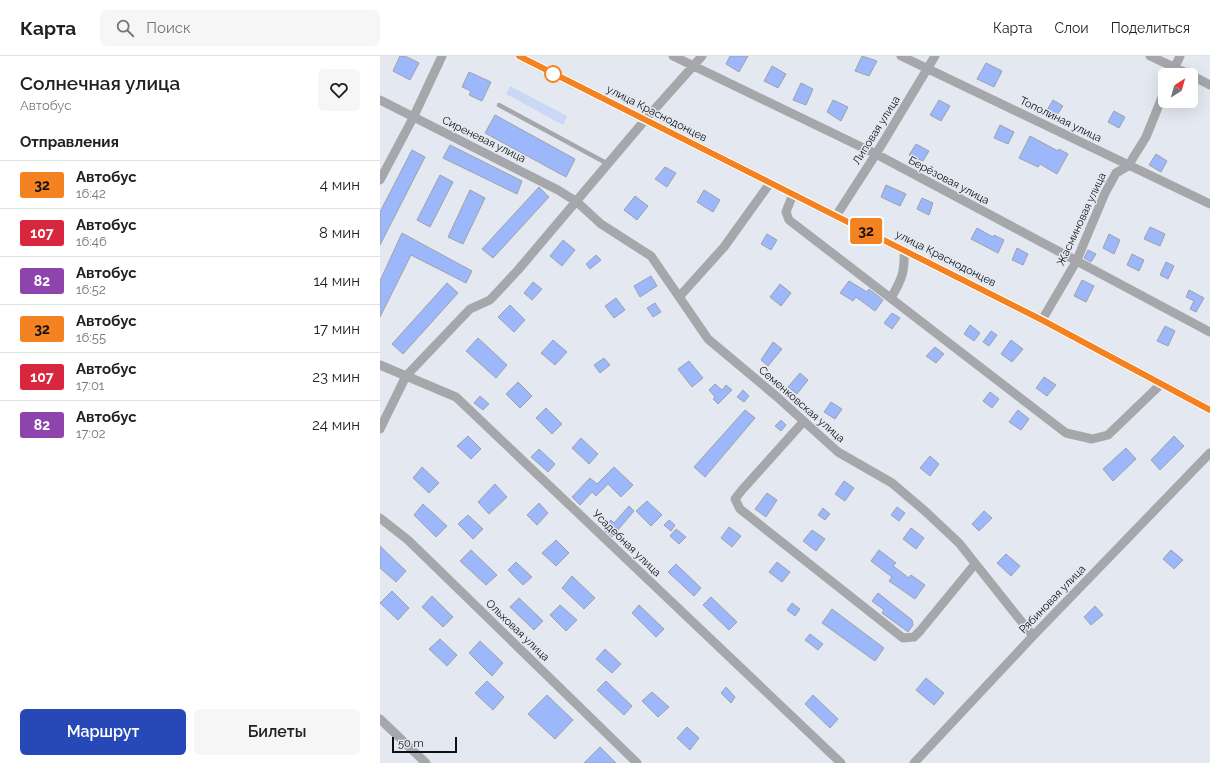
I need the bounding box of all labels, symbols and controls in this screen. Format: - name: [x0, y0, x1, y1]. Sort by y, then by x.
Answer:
- search box: [100, 10, 380, 46]
- text: Карта: [20, 17, 76, 39]
- icon: search: [114, 17, 136, 39]
- text: Поиск: [146, 19, 191, 37]
- text: Карта: [993, 20, 1032, 36]
- text: Слои: [1054, 20, 1089, 36]
- text: Поделиться: [1111, 20, 1190, 36]
- unlabelled marker: [544, 65, 562, 83]
- north arrow: [1158, 68, 1198, 108]
- map controls: [1158, 68, 1198, 108]
- button: heart: [318, 69, 360, 111]
- text: Солнечная улица: [20, 72, 180, 94]
- street label: улица Краснодонцев: [604, 83, 709, 144]
- street label: Липовая улица: [850, 94, 903, 167]
- street label: Тополиная улица: [1018, 94, 1104, 145]
- text: Автобус: [20, 98, 71, 113]
- street label: Сиреневая улица: [440, 114, 528, 165]
- text: Отправления: [20, 133, 119, 151]
- street label: Берёзовая улица: [906, 154, 991, 207]
- text: Автобус: [76, 168, 137, 186]
- street label: Жасминовая улица: [1054, 171, 1109, 268]
- text: 4 мин: [320, 176, 360, 194]
- text: 32: [34, 177, 50, 193]
- text: 16:42: [76, 186, 106, 201]
- text: Автобус: [76, 216, 137, 234]
- line badge: 32: [848, 218, 884, 244]
- text: 32: [858, 223, 874, 239]
- text: 8 мин: [319, 224, 360, 242]
- text: 107: [30, 225, 54, 241]
- street label: улица Краснодонцев: [893, 228, 998, 289]
- text: 16:46: [76, 234, 107, 249]
- text: Автобус: [76, 264, 137, 282]
- text: 14 мин: [313, 272, 360, 290]
- text: 82: [34, 273, 50, 289]
- text: 16:52: [76, 282, 106, 297]
- text: Автобус: [76, 312, 137, 330]
- text: 17 мин: [314, 320, 360, 338]
- text: 32: [34, 321, 50, 337]
- text: 16:55: [76, 330, 106, 345]
- text: Автобус: [76, 360, 137, 378]
- street label: Семенковская улица: [756, 364, 847, 445]
- text: 23 мин: [312, 368, 360, 386]
- text: 107: [30, 369, 54, 385]
- text: 17:01: [76, 378, 104, 393]
- text: Автобус: [76, 408, 137, 426]
- text: 24 мин: [312, 416, 360, 434]
- text: 82: [34, 417, 50, 433]
- text: 17:02: [76, 426, 106, 441]
- street label: Усадебная улица: [590, 507, 664, 579]
- street label: Рябиновая улица: [1016, 563, 1088, 636]
- street label: Ольховая улица: [483, 597, 552, 664]
- button: Маршрут: [20, 709, 186, 755]
- button: Билеты: [194, 709, 360, 755]
- scale bar: [392, 735, 457, 754]
- text: 50 m: [398, 737, 424, 750]

